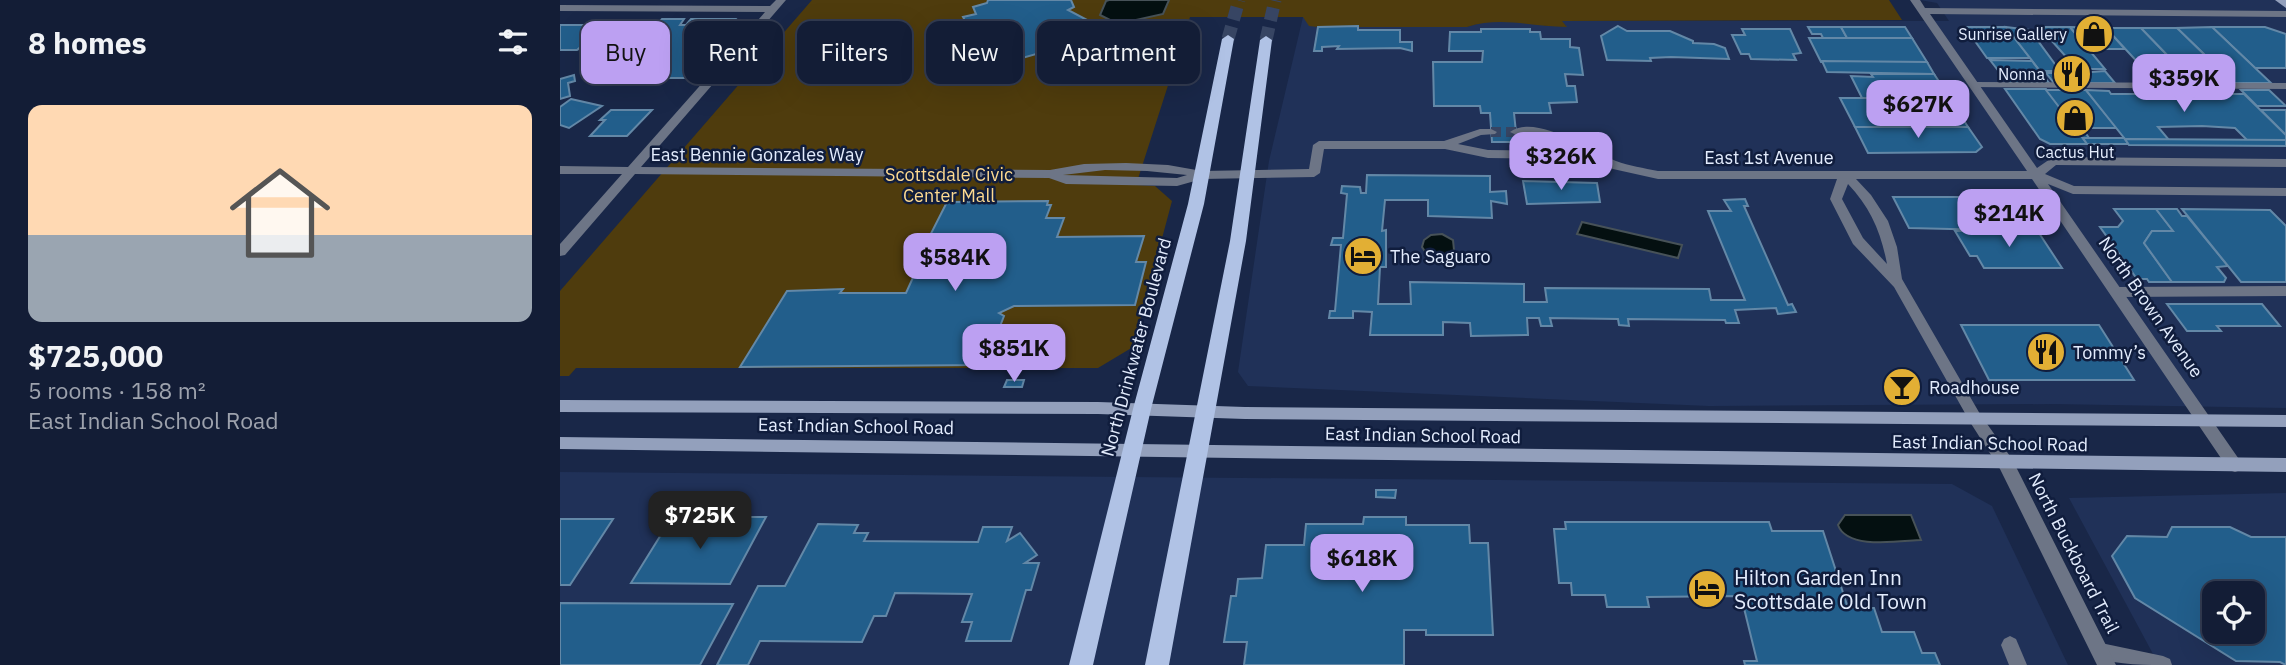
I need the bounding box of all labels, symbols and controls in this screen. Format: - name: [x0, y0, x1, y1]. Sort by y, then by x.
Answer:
- shop icon: Sunrise Gallery: [2073, 13, 2115, 55]
- chip: Buy: [581, 21, 670, 84]
- chip: Rent: [684, 21, 783, 84]
- chip: Filters: [797, 21, 912, 84]
- chip: New: [926, 21, 1023, 84]
- chip: Apartment: [1037, 21, 1200, 84]
- text: 8 homes: [28, 23, 147, 62]
- icon: filters: [494, 23, 532, 61]
- place label: Sunrise Gallery: [1958, 24, 2067, 44]
- restaurant icon: Nonna: [2051, 53, 2093, 95]
- pin: $359K: [2135, 54, 2233, 114]
- text: $359K: [2148, 62, 2220, 92]
- place label: Nonna: [1998, 64, 2045, 84]
- pin: $627K: [1869, 80, 1967, 140]
- text: $627K: [1882, 88, 1954, 118]
- shop icon: Cactus Hut: [2054, 97, 2096, 139]
- pin: $326K: [1512, 132, 1610, 192]
- text: $326K: [1525, 140, 1597, 170]
- place label: Cactus Hut: [2036, 142, 2114, 162]
- street label: East Bennie Gonzales Way: [651, 143, 863, 166]
- street label: East 1st Avenue: [1704, 146, 1834, 169]
- icon: home: [217, 150, 343, 276]
- park label: Scottsdale Civic Center Mall: [885, 163, 1013, 207]
- pin: $214K: [1960, 190, 2058, 249]
- text: $214K: [1973, 197, 2045, 227]
- street label: North Brown Avenue: [2094, 232, 2208, 382]
- pin: $584K: [906, 233, 1004, 293]
- street label: North Drinkwater Boulevard: [1096, 235, 1176, 459]
- hotel icon: The Saguaro: [1342, 235, 1384, 277]
- text: $584K: [919, 241, 991, 271]
- place label: The Saguaro: [1390, 245, 1491, 268]
- pin: $851K: [965, 324, 1063, 384]
- restaurant icon: Tommy’s: [2025, 331, 2067, 373]
- text: $851K: [978, 332, 1050, 362]
- text: $725,000: [28, 336, 163, 375]
- place label: Tommy’s: [2073, 341, 2146, 364]
- bar icon: Roadhouse: [1881, 366, 1923, 408]
- text: 5 rooms · 158 m²: [28, 375, 206, 405]
- place label: Roadhouse: [1929, 376, 2020, 399]
- text: East Indian School Road: [28, 405, 279, 435]
- street label: East Indian School Road: [758, 413, 954, 439]
- street label: East Indian School Road: [1325, 422, 1521, 448]
- street label: East Indian School Road: [1892, 430, 2088, 456]
- street label: North Buckboard Trail: [2024, 469, 2125, 637]
- pin: $725K: [651, 491, 749, 551]
- text: $725K: [664, 499, 736, 529]
- pin: $618K: [1313, 534, 1411, 594]
- text: $618K: [1326, 542, 1398, 572]
- place label: Hilton Garden Inn Scottsdale Old Town: [1734, 563, 1927, 615]
- hotel icon: Hilton Garden Inn Scottsdale Old Town: [1686, 568, 1728, 610]
- map controls: [2202, 581, 2265, 644]
- button: locate: [2202, 581, 2265, 644]

